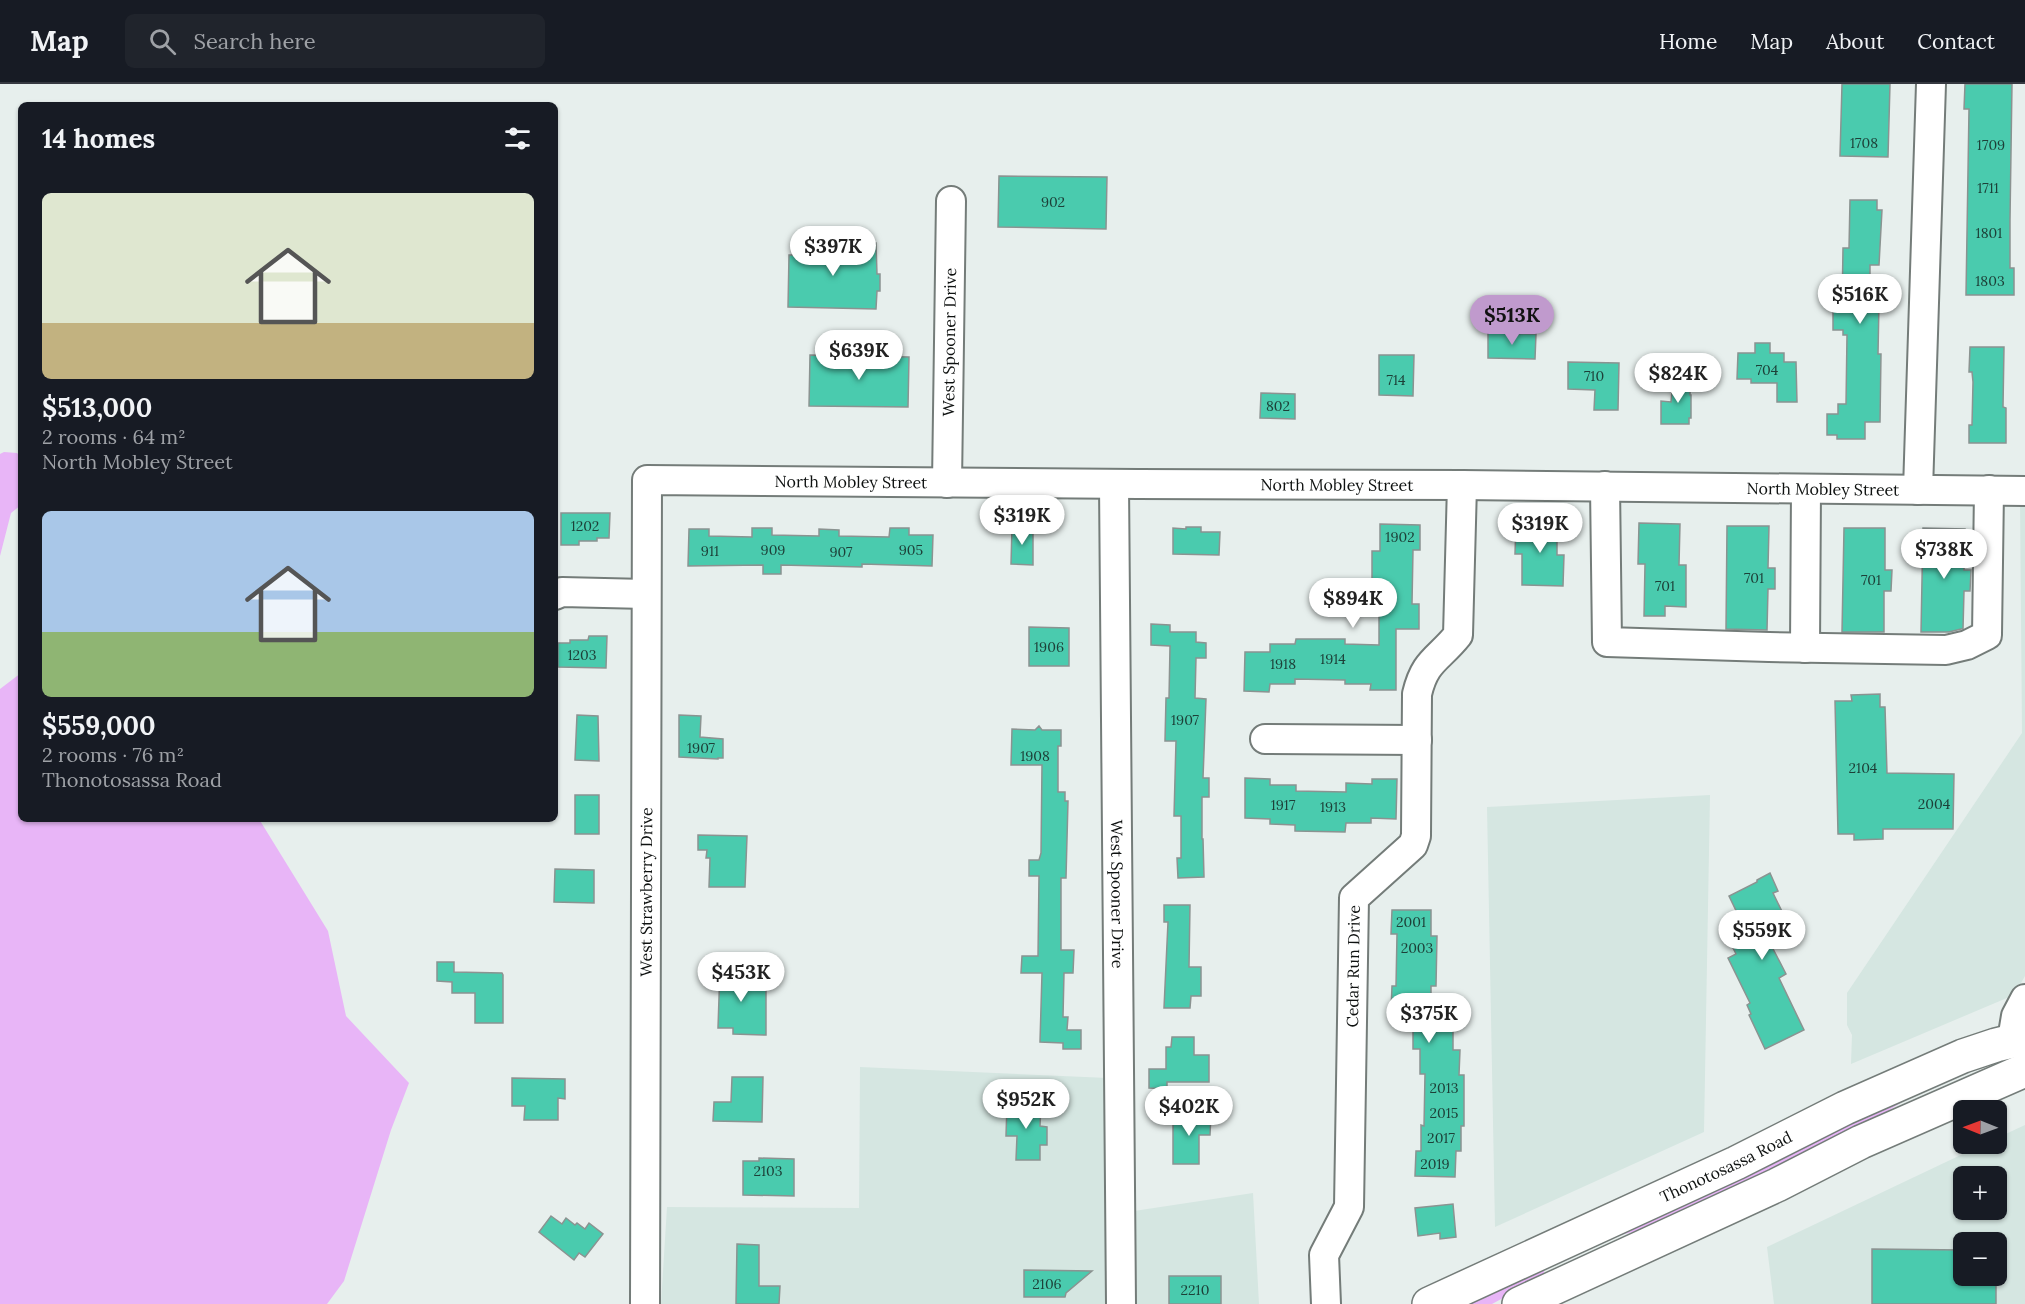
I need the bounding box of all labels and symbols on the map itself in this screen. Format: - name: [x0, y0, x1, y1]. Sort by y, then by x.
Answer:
- house number: 1708: [1850, 134, 1878, 152]
- house number: 1709: [1977, 136, 2005, 154]
- house number: 1711: [1977, 179, 1999, 197]
- house number: 902: [1041, 193, 1065, 211]
- house number: 1801: [1976, 224, 2002, 242]
- pin: $397K: [791, 226, 875, 277]
- street label: West Spooner Drive: [938, 267, 960, 417]
- house number: 1803: [1975, 272, 2005, 290]
- pin: $516K: [1818, 274, 1902, 325]
- pin: $513K: [1470, 295, 1554, 346]
- pin: $639K: [817, 330, 901, 381]
- pin: $824K: [1636, 353, 1720, 404]
- house number: 704: [1756, 361, 1779, 379]
- house number: 710: [1584, 367, 1604, 385]
- house number: 714: [1386, 371, 1406, 389]
- house number: 802: [1266, 397, 1290, 415]
- street label: North Mobley Street: [775, 471, 928, 492]
- street label: North Mobley Street: [1261, 474, 1414, 495]
- street label: North Mobley Street: [1746, 478, 1900, 500]
- pin: $319K: [980, 495, 1064, 546]
- pin: $319K: [1498, 503, 1582, 554]
- house number: 1202: [571, 517, 599, 535]
- house number: 1902: [1385, 528, 1415, 546]
- pin: $738K: [1902, 529, 1986, 580]
- house number: 909: [761, 541, 785, 559]
- house number: 905: [899, 541, 923, 559]
- house number: 911: [701, 542, 719, 560]
- house number: 907: [830, 543, 853, 561]
- house number: 701: [1744, 569, 1764, 587]
- house number: 701: [1861, 571, 1881, 589]
- house number: 701: [1655, 577, 1675, 595]
- pin: $894K: [1311, 578, 1395, 629]
- house number: 1906: [1034, 638, 1064, 656]
- house number: 1203: [567, 646, 597, 664]
- house number: 1914: [1320, 650, 1346, 668]
- house number: 1918: [1270, 655, 1296, 673]
- house number: 1907: [1171, 711, 1200, 729]
- house number: 1907: [687, 739, 716, 757]
- house number: 1908: [1020, 747, 1050, 765]
- house number: 2104: [1849, 759, 1878, 777]
- house number: 2004: [1918, 795, 1951, 813]
- house number: 1917: [1271, 796, 1296, 814]
- house number: 1913: [1320, 798, 1346, 816]
- street label: West Strawberry Drive: [636, 807, 656, 977]
- street label: West Spooner Drive: [1107, 820, 1128, 969]
- street label: Cedar Run Drive: [1342, 905, 1364, 1028]
- pin: $559K: [1720, 910, 1804, 961]
- house number: 2001: [1396, 913, 1426, 931]
- house number: 2003: [1401, 939, 1434, 957]
- pin: $453K: [699, 952, 783, 1003]
- pin: $375K: [1387, 993, 1471, 1044]
- pin: $952K: [984, 1079, 1068, 1130]
- house number: 2013: [1429, 1079, 1459, 1097]
- pin: $402K: [1147, 1086, 1231, 1137]
- north arrow: [1953, 1100, 2007, 1154]
- house number: 2015: [1430, 1104, 1458, 1122]
- street label: Thonotosassa Road: [1657, 1126, 1796, 1207]
- house number: 2017: [1427, 1129, 1455, 1147]
- house number: 2019: [1420, 1155, 1450, 1173]
- house number: 2103: [753, 1162, 783, 1180]
- house number: 2106: [1032, 1275, 1062, 1293]
- house number: 2210: [1181, 1281, 1209, 1299]

